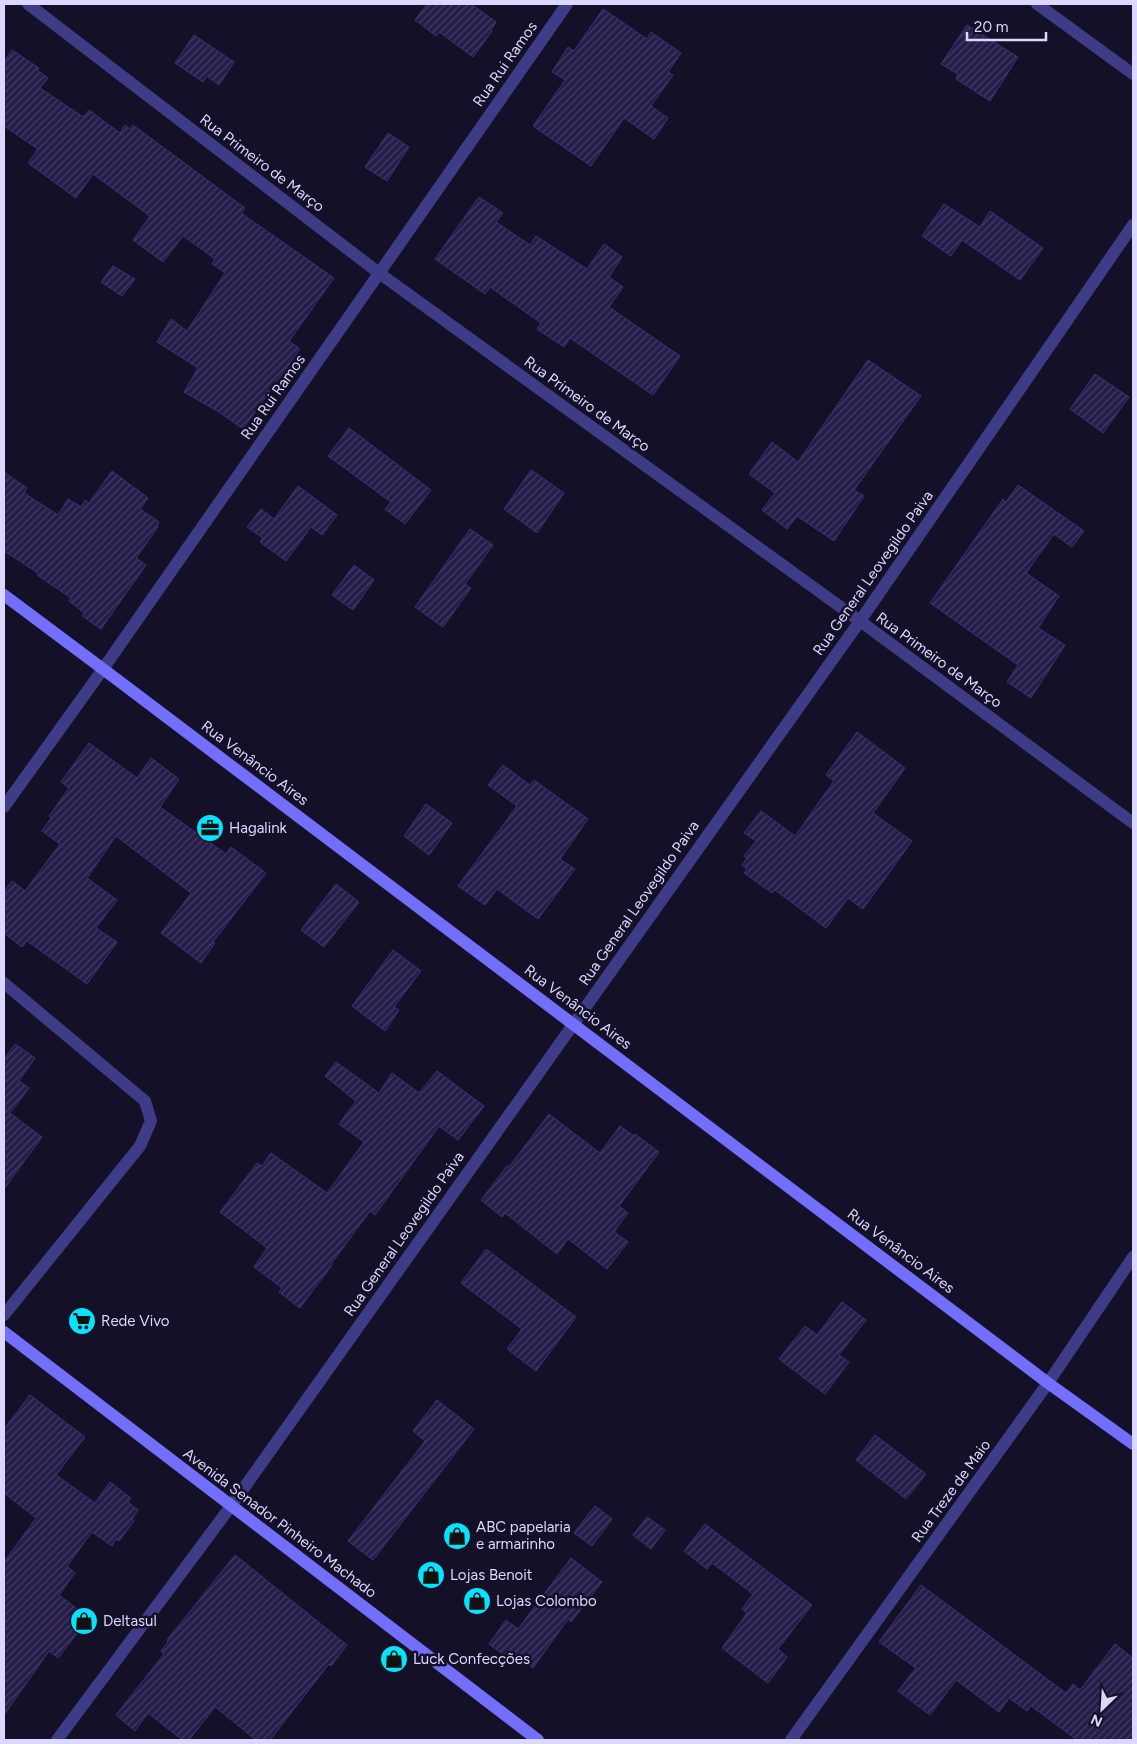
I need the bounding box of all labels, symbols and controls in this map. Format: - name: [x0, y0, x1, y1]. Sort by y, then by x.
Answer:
- scale bar: [967, 10, 1046, 42]
- street label: Rua Rui Ramos: [469, 18, 541, 110]
- text: 20 m: [974, 18, 1008, 36]
- street label: Rua Primeiro de Março: [196, 110, 328, 216]
- street label: Rua Rui Ramos: [237, 351, 309, 443]
- street label: Rua Primeiro de Março: [521, 352, 654, 456]
- street label: Rua General Leovegildo Paiva: [809, 487, 937, 659]
- street label: Rua Primeiro de Março: [873, 608, 1006, 712]
- street label: Rua Venâncio Aires: [198, 717, 312, 809]
- office icon: Hagalink: [195, 813, 225, 843]
- street label: Rua General Leovegildo Paiva: [575, 817, 703, 989]
- place label: Hagalink: [229, 819, 288, 837]
- street label: Rua Venâncio Aires: [521, 961, 635, 1053]
- street label: Rua General Leovegildo Paiva: [340, 1148, 468, 1320]
- street label: Rua Venâncio Aires: [844, 1205, 958, 1297]
- supermarket icon: Rede Vivo: [67, 1306, 97, 1336]
- place label: Rede Vivo: [101, 1312, 170, 1330]
- street label: Rua Treze de Maio: [908, 1436, 994, 1546]
- street label: Avenida Senador Pinheiro Machado: [180, 1444, 380, 1602]
- place label: ABC papelaria e armarinho: [476, 1518, 571, 1553]
- shop icon: ABC papelaria e armarinho: [442, 1521, 472, 1551]
- shop icon: Lojas Benoit: [416, 1560, 446, 1590]
- place label: Lojas Benoit: [450, 1566, 533, 1584]
- shop icon: Lojas Colombo: [462, 1586, 492, 1616]
- place label: Lojas Colombo: [496, 1592, 597, 1610]
- shop icon: Deltasul: [69, 1606, 99, 1636]
- place label: Deltasul: [103, 1612, 157, 1630]
- shop icon: Luck Confecções: [379, 1644, 409, 1674]
- place label: Luck Confecções: [413, 1650, 530, 1668]
- north arrow: [1077, 1684, 1127, 1734]
- text: N: [1088, 1710, 1105, 1730]

